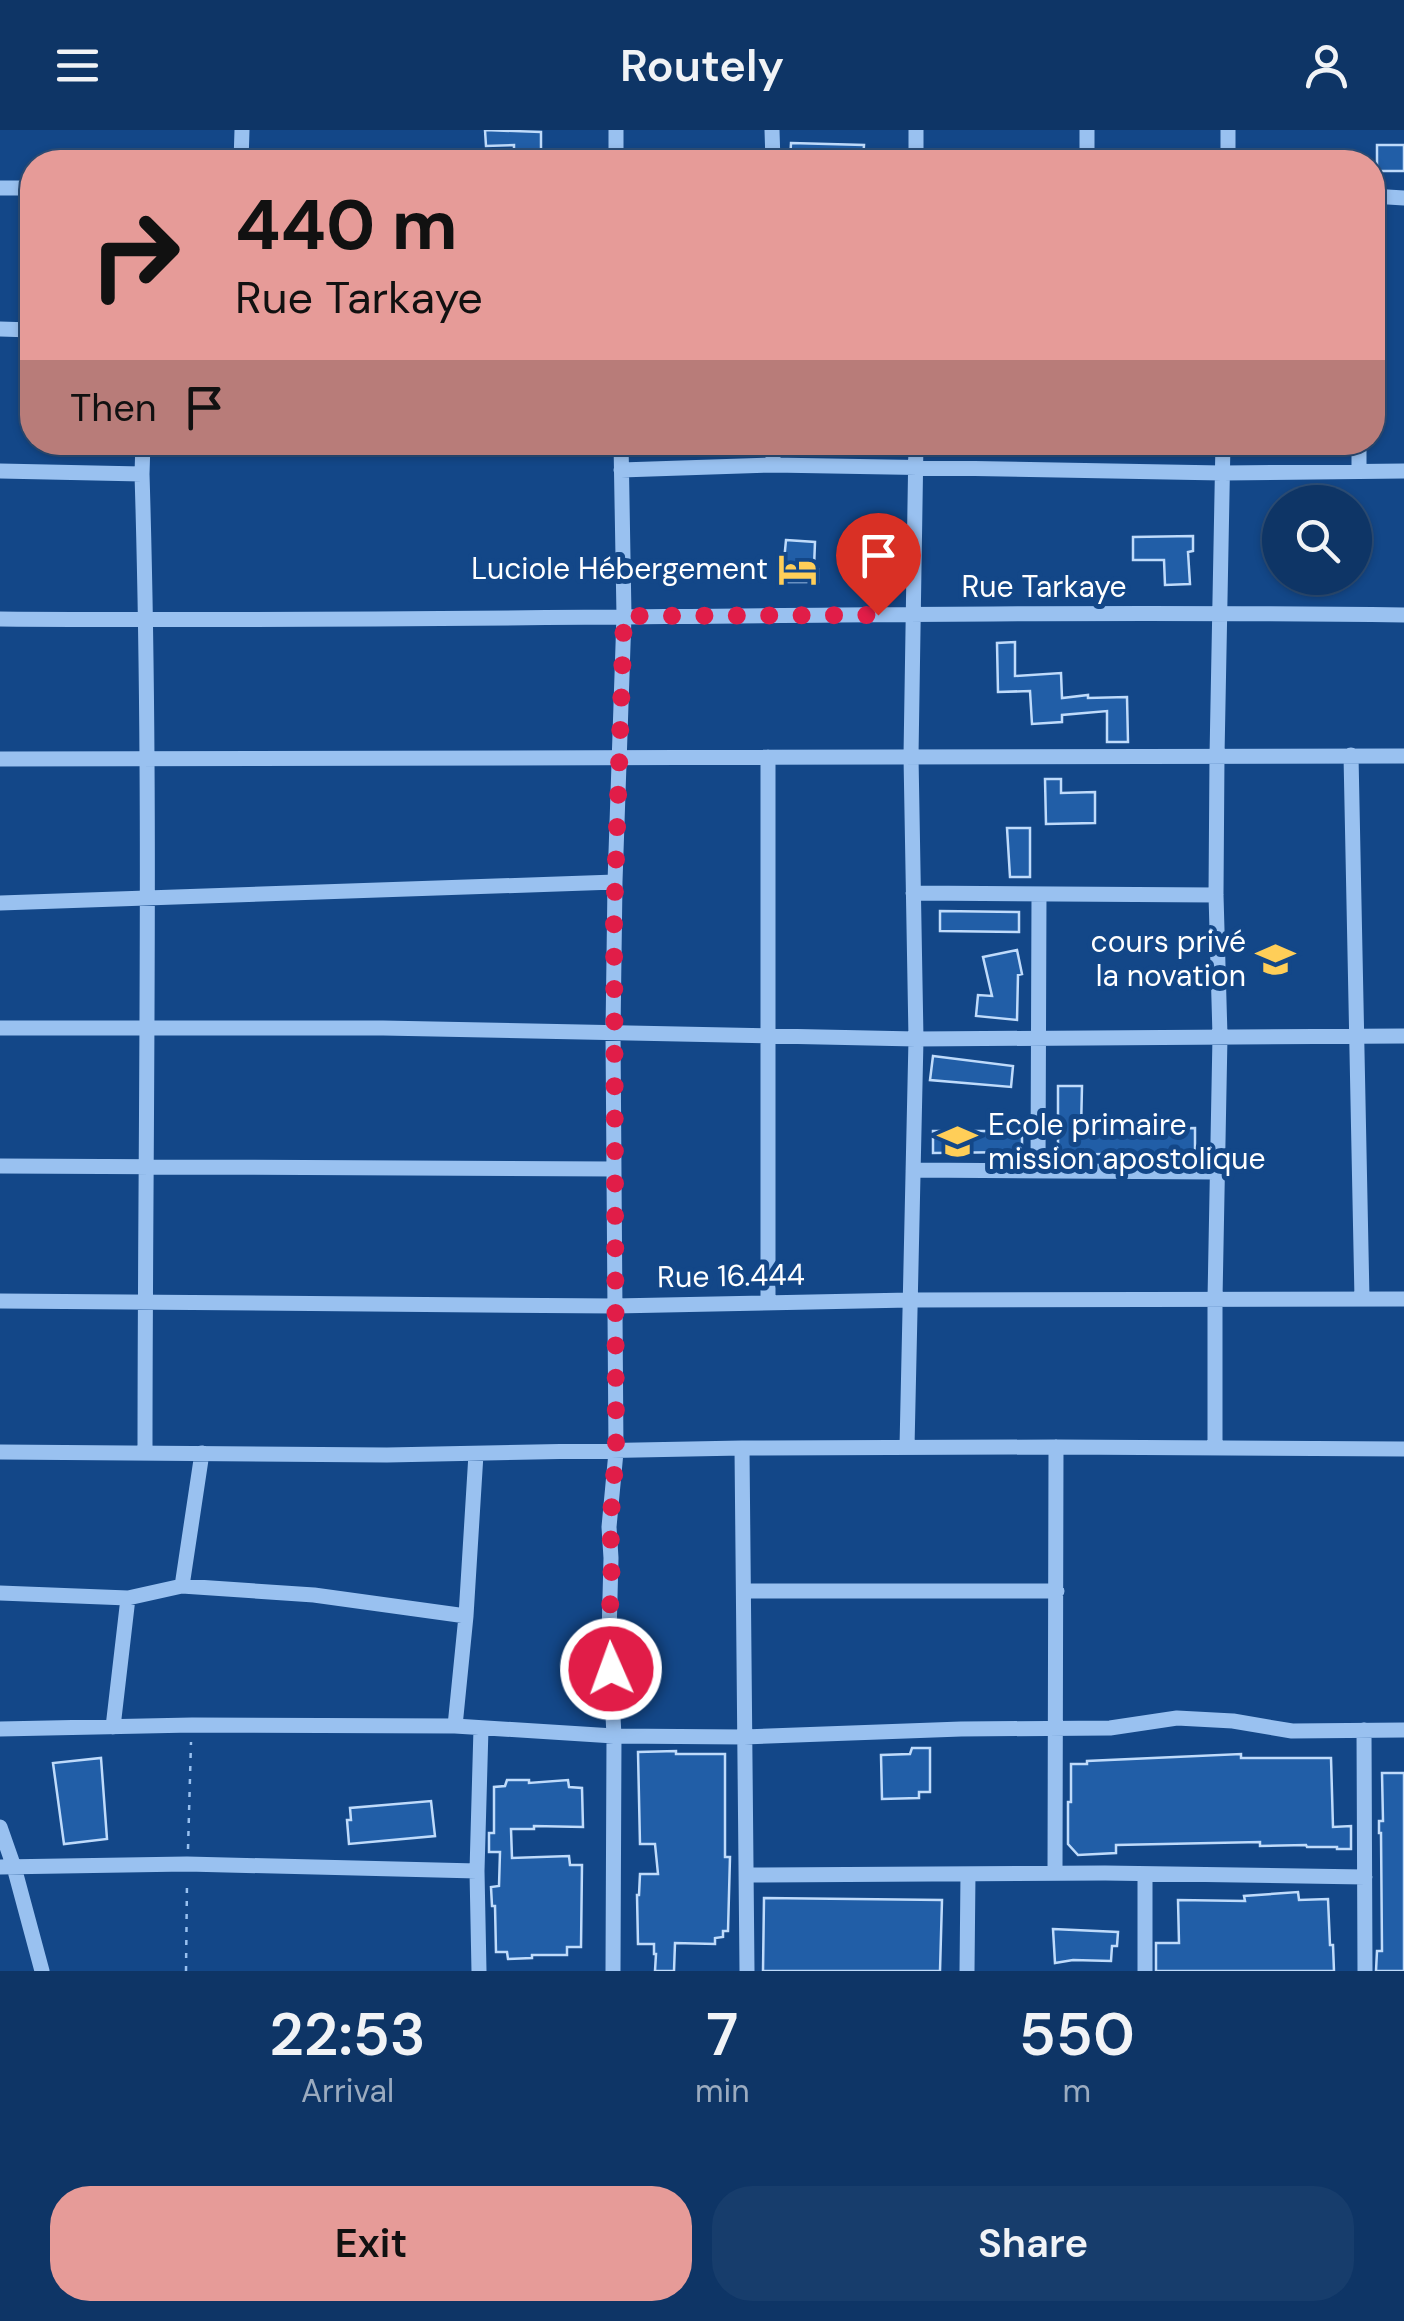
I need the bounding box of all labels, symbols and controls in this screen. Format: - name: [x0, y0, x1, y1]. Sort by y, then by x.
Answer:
- text: Routely: [620, 36, 784, 95]
- icon: menu: [50, 38, 105, 93]
- icon: person: [1299, 38, 1354, 93]
- text: 440 m: [235, 180, 458, 271]
- icon: right: [70, 190, 200, 320]
- text: Rue Tarkaye: [235, 268, 483, 327]
- icon: arrive: [177, 380, 232, 435]
- text: Then: [70, 383, 157, 433]
- map controls: [1262, 485, 1372, 595]
- button: search: [1262, 485, 1372, 595]
- pin: [836, 513, 921, 616]
- icon: arrive: [851, 528, 906, 583]
- hotel icon: Luciole Hébergement: [777, 548, 819, 590]
- place label: Luciole Hébergement: [471, 549, 768, 588]
- street label: Rue Tarkaye: [961, 567, 1127, 606]
- place label: cours privé la novation: [1091, 922, 1246, 995]
- school or university icon: cours privé la novation: [1255, 938, 1297, 980]
- place label: Ecole primaire mission apostolique: [988, 1105, 1266, 1178]
- school or university icon: Ecole primaire mission apostolique: [937, 1121, 979, 1163]
- street label: Rue 16.444: [657, 1255, 805, 1296]
- position arrow: [559, 1617, 663, 1721]
- text: 22:53: [269, 1995, 426, 2074]
- text: 7: [706, 1995, 738, 2074]
- text: 550: [1019, 1995, 1135, 2074]
- text: Arrival: [301, 2070, 394, 2112]
- text: min: [695, 2070, 750, 2112]
- text: m: [1063, 2070, 1091, 2112]
- button: Exit: [50, 2186, 692, 2301]
- button: Share: [712, 2186, 1354, 2301]

